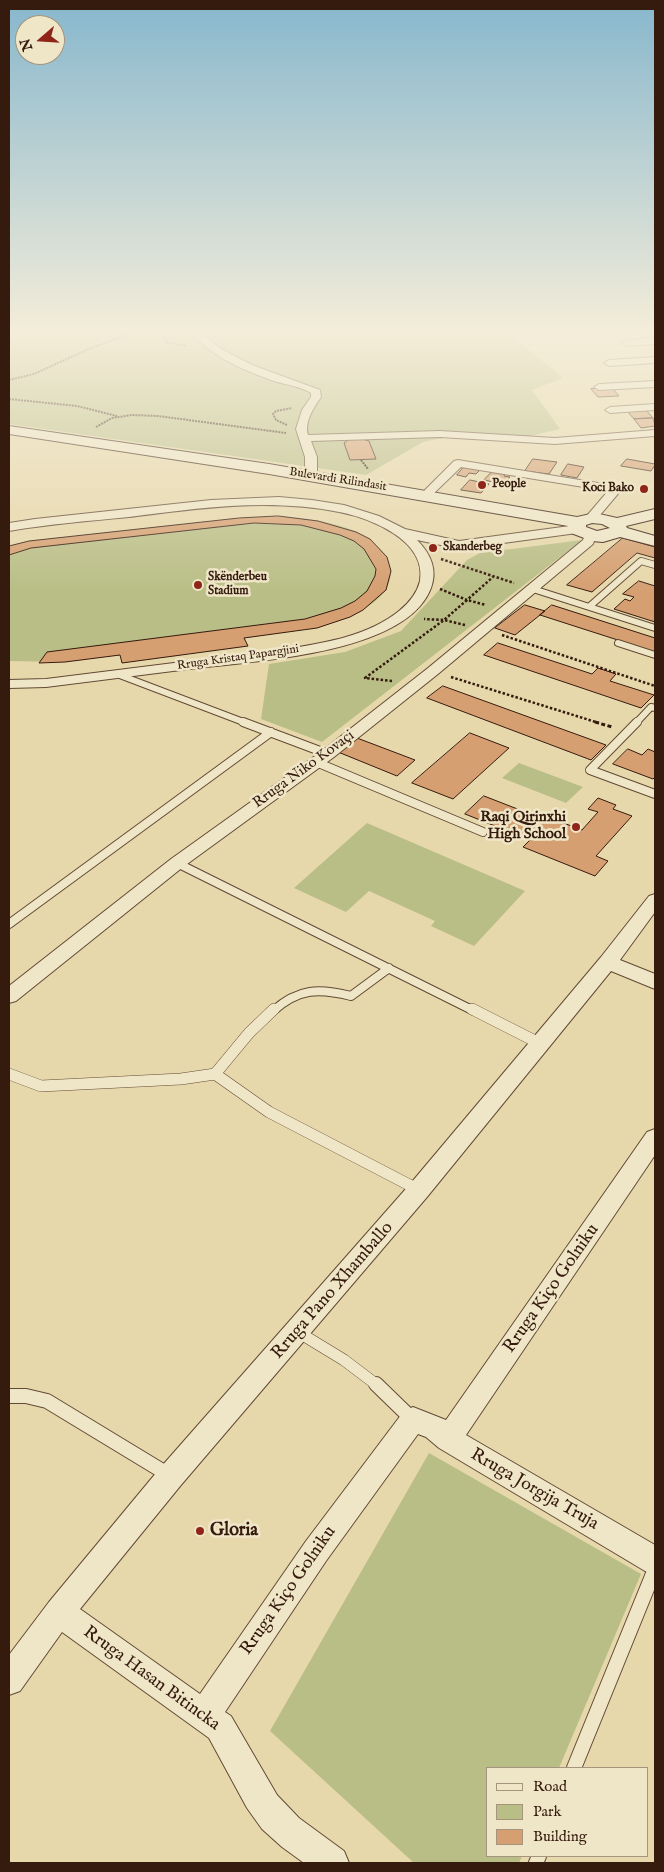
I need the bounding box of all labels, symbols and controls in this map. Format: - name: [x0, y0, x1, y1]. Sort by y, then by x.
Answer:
- north arrow: [15, 15, 65, 65]
- text: N: [16, 36, 37, 53]
- street label: Bulevardi Rilindasit: [288, 465, 388, 495]
- place label: People: [492, 478, 526, 492]
- marker: People: [476, 479, 488, 491]
- place label: Koci Bako: [582, 482, 634, 496]
- marker: Koci Bako: [638, 483, 650, 495]
- place label: Skanderbeg: [443, 541, 502, 555]
- marker: Skanderbeg: [427, 542, 439, 554]
- place label: Skënderbeu Stadium: [208, 571, 267, 599]
- marker: Skënderbeu Stadium: [192, 579, 204, 591]
- street label: Rruga Kristaq Papargjini: [176, 642, 300, 674]
- street label: Rruga Niko Kovaçi: [250, 727, 358, 813]
- place label: Raqi Qirinxhi High School: [480, 809, 566, 844]
- marker: Raqi Qirinxhi High School: [570, 821, 582, 833]
- street label: Rruga Pano Xhamballo: [267, 1218, 399, 1364]
- street label: Rruga Kiço Golniku: [499, 1220, 605, 1358]
- street label: Rruga Jorgija Truja: [466, 1445, 602, 1535]
- place label: Gloria: [210, 1520, 258, 1542]
- street label: Rruga Kiço Golniku: [236, 1522, 342, 1660]
- marker: Gloria: [194, 1525, 206, 1537]
- street label: Rruga Hasan Bitincka: [78, 1622, 224, 1736]
- legend: [487, 1767, 649, 1857]
- text: Road: [533, 1777, 567, 1796]
- text: Park: [533, 1802, 562, 1821]
- text: Building: [533, 1827, 587, 1846]

